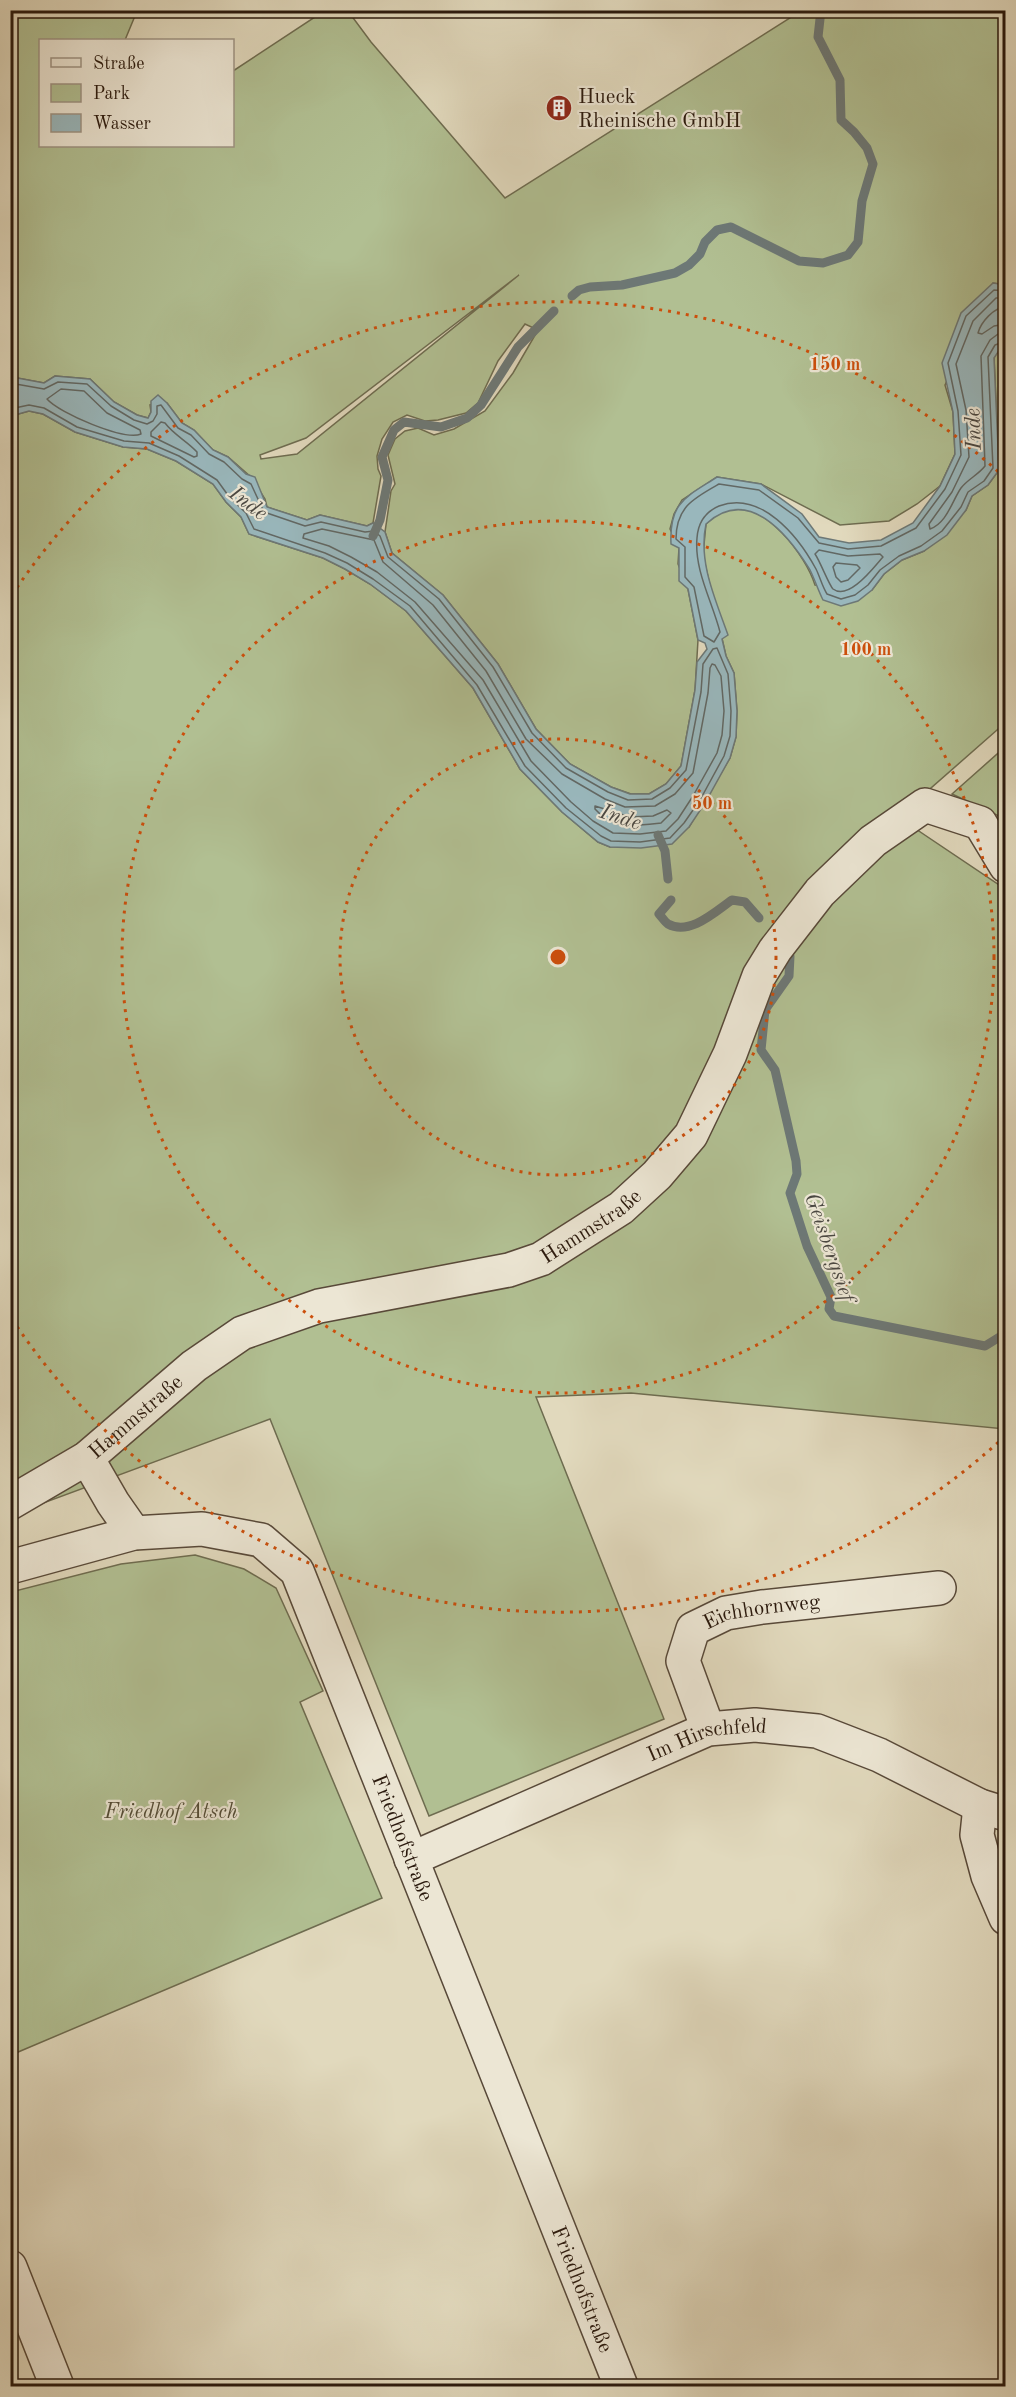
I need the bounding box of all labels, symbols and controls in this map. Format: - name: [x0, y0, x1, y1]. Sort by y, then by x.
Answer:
- legend: [39, 39, 234, 147]
- text: Straße: [93, 55, 144, 73]
- text: Park: [93, 85, 130, 103]
- place label: Hueck Rheinische GmbH: [578, 87, 741, 132]
- building icon: Hueck Rheinische GmbH: [544, 93, 574, 123]
- text: Wasser: [93, 115, 152, 133]
- text: 150 m: [810, 356, 860, 374]
- water label: Inde: [962, 408, 986, 451]
- water label: Inde: [224, 482, 271, 525]
- text: 100 m: [841, 641, 891, 659]
- text: 50 m: [692, 795, 732, 813]
- water label: Inde: [596, 801, 644, 835]
- centre of rings: [548, 947, 568, 967]
- street label: Hammstraße: [537, 1186, 646, 1268]
- water label: Geisbergsief: [800, 1190, 859, 1309]
- street label: Hammstraße: [85, 1372, 187, 1463]
- street label: Eichhornweg: [700, 1592, 822, 1634]
- street label: Im Hirschfeld: [644, 1716, 768, 1766]
- street label: Friedhofstraße: [367, 1772, 436, 1904]
- park label: Friedhof Atsch: [103, 1802, 238, 1823]
- street label: Friedhofstraße: [547, 2223, 616, 2356]

